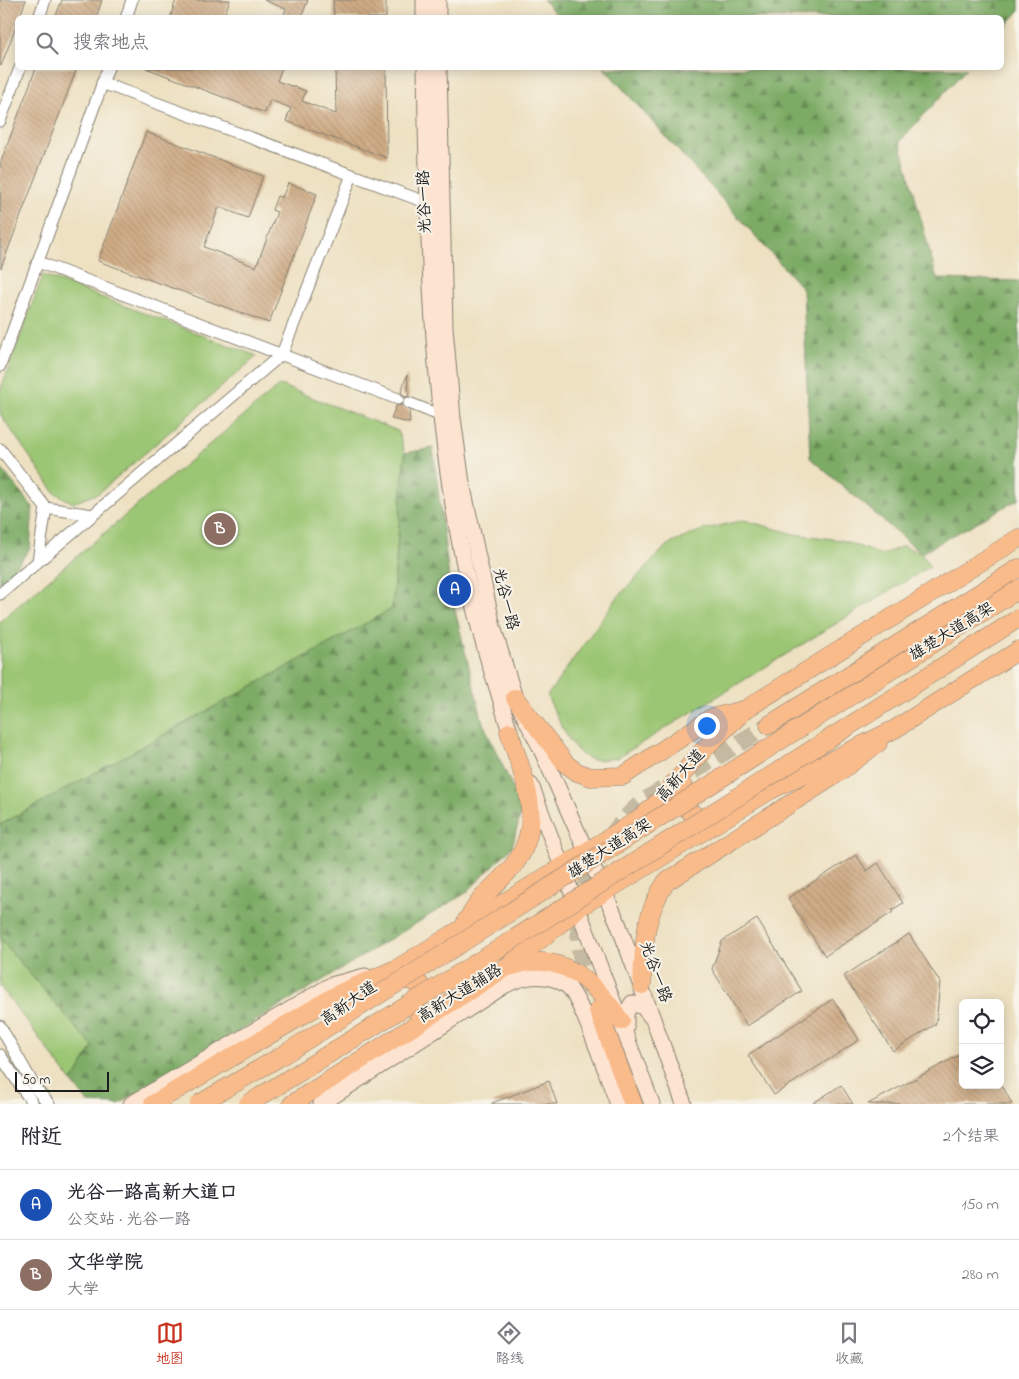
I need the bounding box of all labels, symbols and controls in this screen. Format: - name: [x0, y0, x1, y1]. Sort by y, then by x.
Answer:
- search box: [15, 15, 1004, 70]
- icon: search: [33, 29, 61, 57]
- text: 搜索地点: [73, 30, 149, 57]
- street label: 光谷一路: [412, 170, 438, 234]
- pin: B: [204, 510, 236, 548]
- street label: 光谷一路: [486, 565, 524, 633]
- pin: A: [439, 571, 471, 609]
- street label: 雄楚大道高架: [905, 596, 999, 668]
- your location: [694, 713, 720, 739]
- street label: 高新大道: [651, 744, 711, 808]
- street label: 雄楚大道高架: [563, 813, 657, 885]
- street label: 光谷一路: [633, 938, 677, 1006]
- street label: 高新大道辅路: [413, 958, 507, 1030]
- street label: 高新大道: [316, 976, 382, 1032]
- map controls: [959, 999, 1004, 1089]
- button: locate: [959, 999, 1004, 1044]
- button: layers: [959, 1044, 1004, 1089]
- scale bar: [15, 1069, 109, 1092]
- text: 50 m: [22, 1070, 50, 1091]
- text: 附近: [20, 1123, 62, 1153]
- text: 2个结果: [943, 1125, 999, 1149]
- text: 光谷一路高新大道口: [67, 1180, 238, 1207]
- text: A: [31, 1193, 41, 1217]
- text: 150 m: [961, 1193, 999, 1217]
- text: 公交站 · 光谷一路: [67, 1208, 190, 1232]
- text: 文华学院: [67, 1250, 143, 1277]
- text: B: [31, 1263, 41, 1287]
- text: 280 m: [962, 1263, 999, 1287]
- text: 大学: [67, 1278, 99, 1302]
- tab: 地图: [156, 1319, 184, 1370]
- tab: 路线: [495, 1319, 523, 1370]
- tab: 收藏: [835, 1319, 863, 1370]

